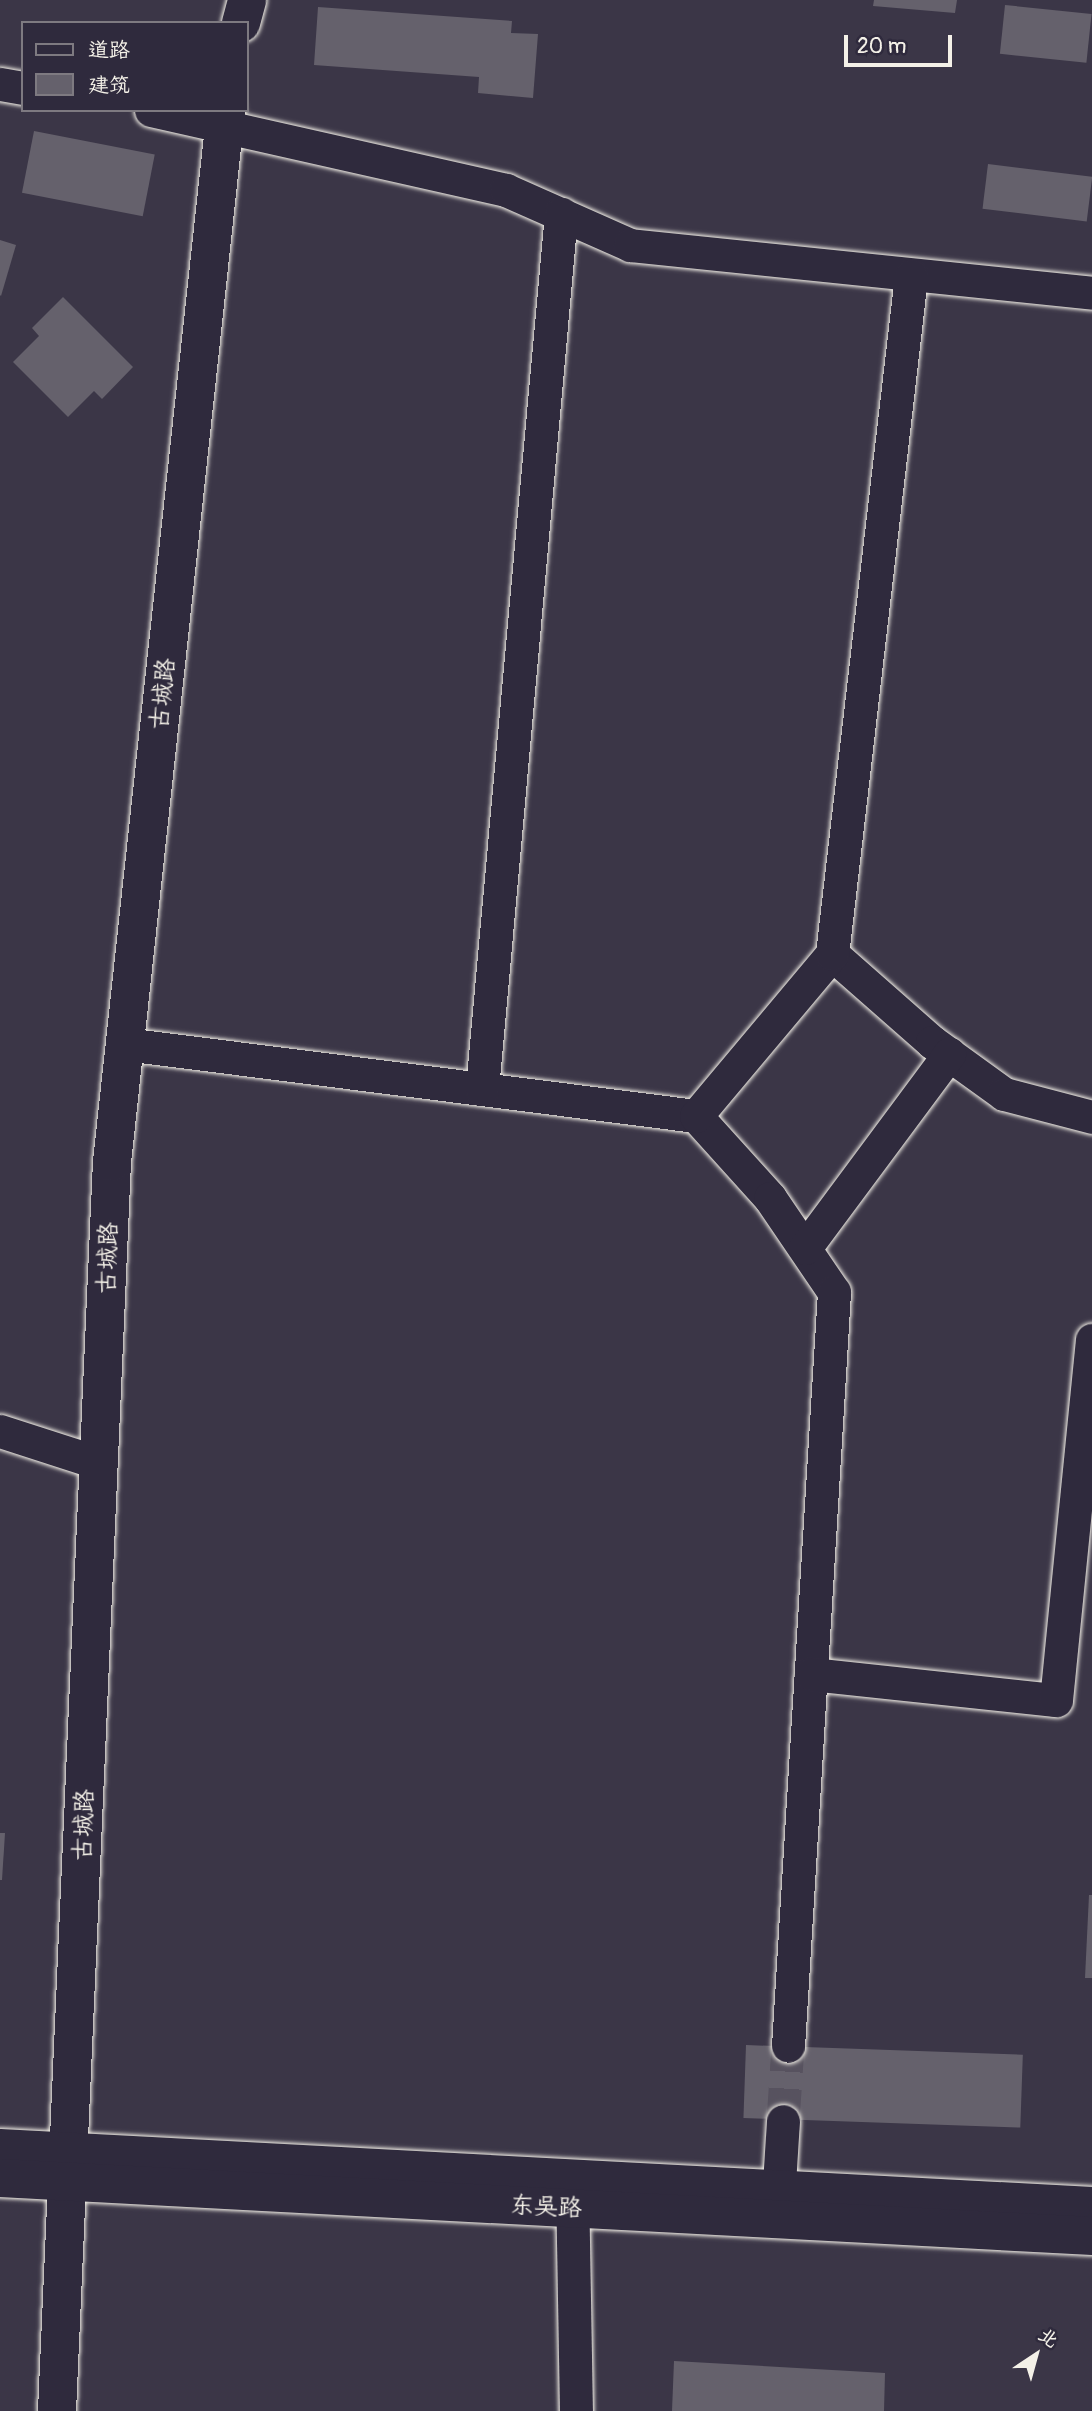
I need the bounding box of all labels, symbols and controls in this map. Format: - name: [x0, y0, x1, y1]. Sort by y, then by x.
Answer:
- legend: [21, 21, 248, 112]
- scale bar: [847, 21, 956, 65]
- text: 20 m: [857, 33, 906, 60]
- text: 道路: [88, 37, 130, 64]
- text: 建筑: [88, 72, 130, 99]
- street label: 古城路: [145, 657, 181, 731]
- street label: 古城路: [92, 1222, 124, 1294]
- street label: 古城路: [68, 1789, 100, 1861]
- street label: 东吴路: [509, 2191, 583, 2223]
- north arrow: [1001, 2320, 1071, 2390]
- text: 北: [1034, 2323, 1063, 2353]

